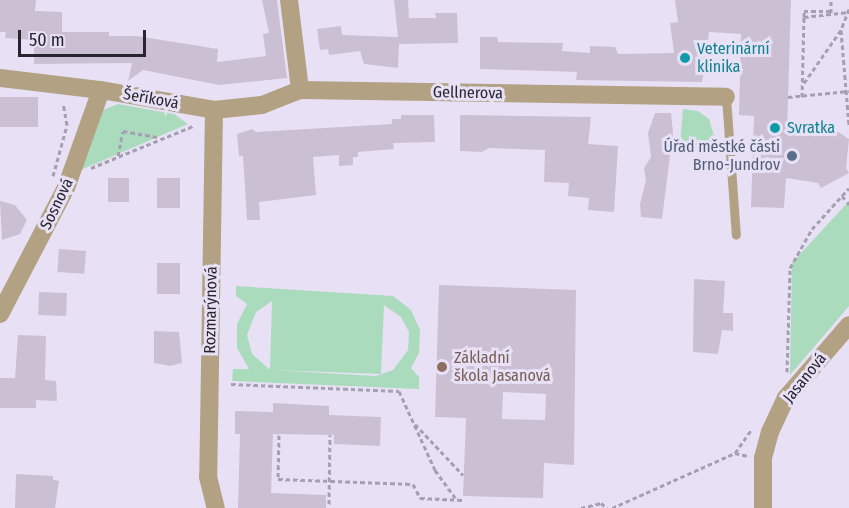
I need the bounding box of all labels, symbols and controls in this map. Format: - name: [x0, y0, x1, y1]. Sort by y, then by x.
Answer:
- scale bar: [21, 18, 148, 56]
- text: 50 m: [29, 29, 65, 51]
- place label: Veterinární klinika: [697, 39, 769, 77]
- marker: Veterinární klinika: [678, 51, 692, 65]
- street label: Gellnerova: [433, 83, 503, 103]
- street label: Šeříková: [122, 85, 180, 113]
- place label: Svratka: [787, 118, 835, 138]
- marker: Svratka: [768, 121, 782, 135]
- place label: Úřad městké části Brno-Jundrov: [664, 137, 780, 175]
- marker: Úřad městké části Brno-Jundrov: [785, 149, 799, 163]
- street label: Sosnová: [36, 175, 78, 233]
- street label: Rozmarýnová: [201, 266, 221, 354]
- place label: Základní škola Jasanová: [454, 348, 550, 386]
- street label: Jasanová: [779, 349, 831, 407]
- marker: Základní škola Jasanová: [435, 360, 449, 374]

